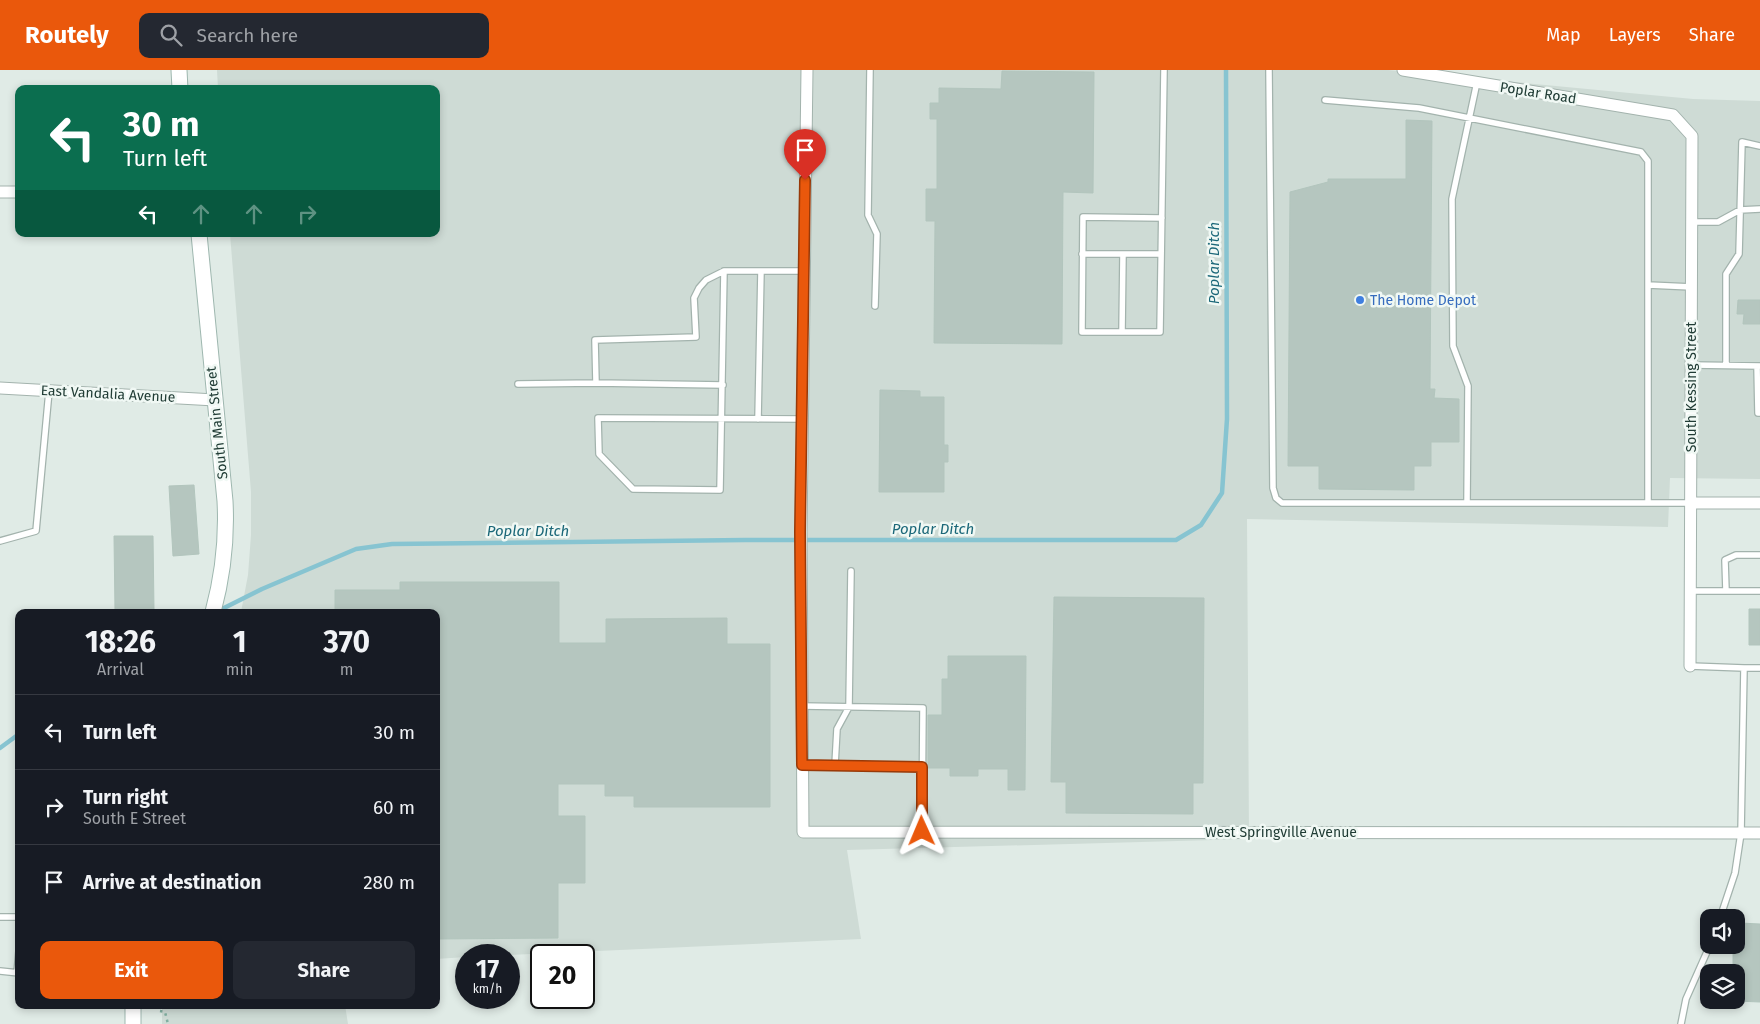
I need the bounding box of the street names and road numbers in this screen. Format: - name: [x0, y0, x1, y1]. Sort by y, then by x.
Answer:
- street label: Poplar Road: [1499, 79, 1577, 107]
- street label: South Kessing Street: [1683, 321, 1700, 452]
- street label: South Main Street: [203, 365, 231, 480]
- street label: East Vandalia Avenue: [40, 382, 176, 406]
- street label: West Springville Avenue: [1205, 824, 1357, 841]

